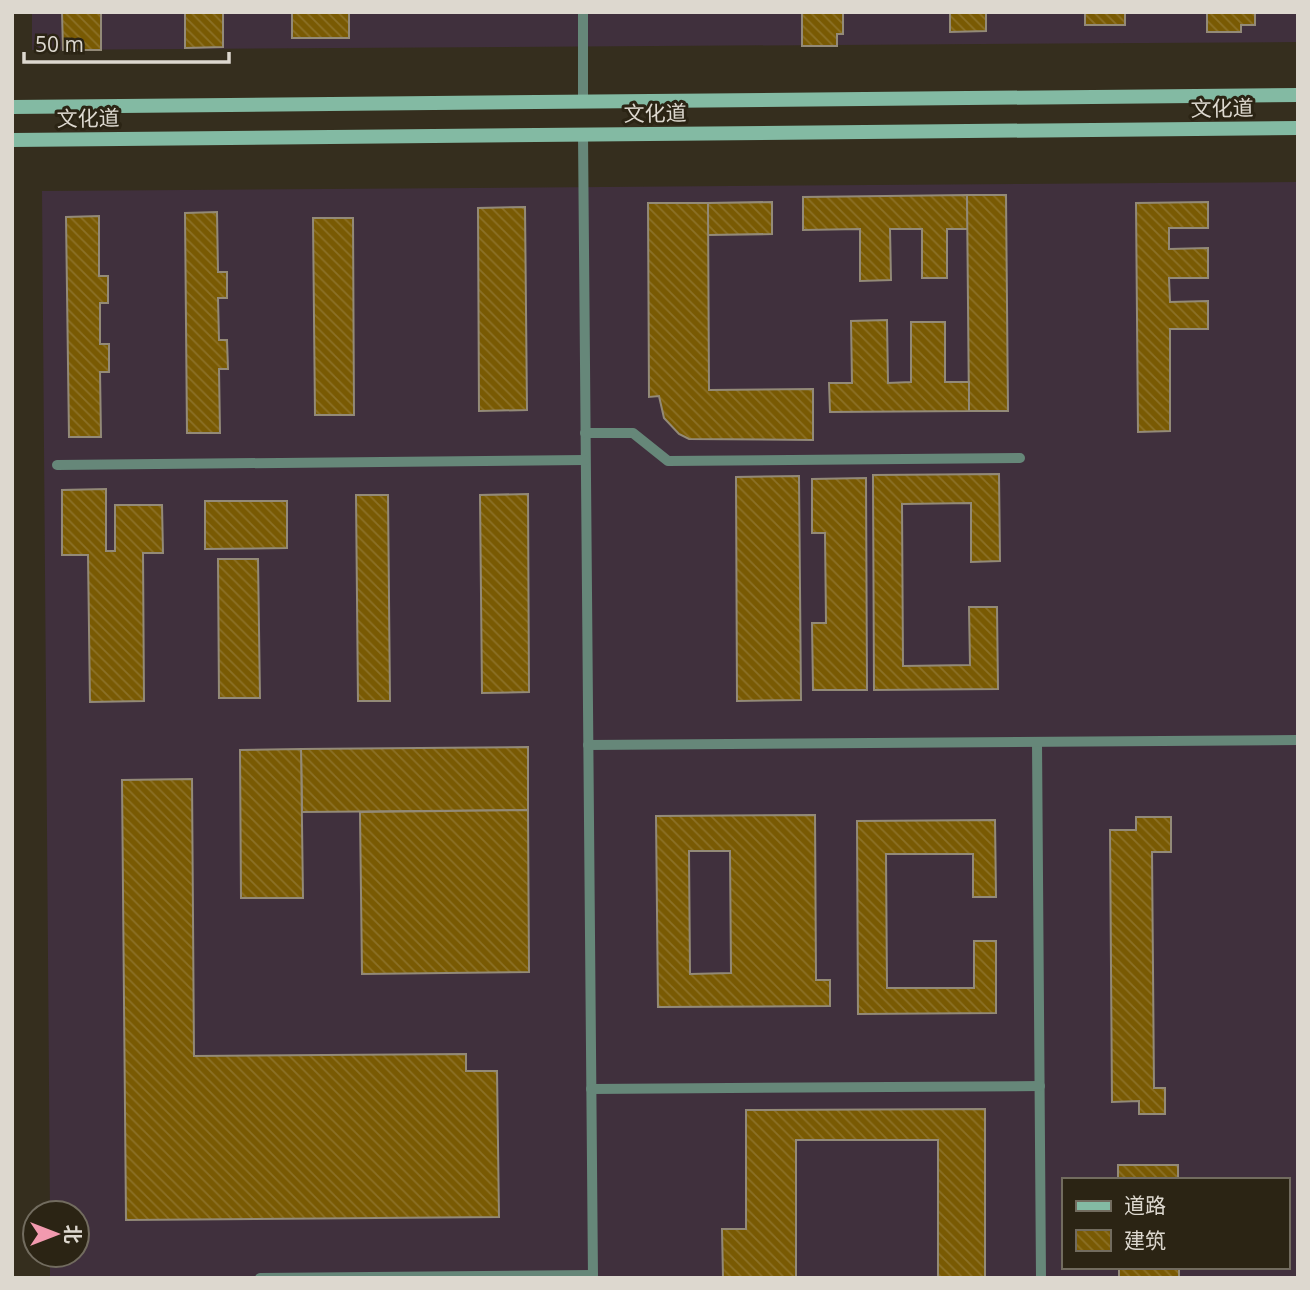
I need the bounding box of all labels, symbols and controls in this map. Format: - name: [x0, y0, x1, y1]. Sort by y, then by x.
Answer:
- scale bar: [24, 21, 229, 65]
- text: 50 m: [35, 30, 84, 58]
- street label: 文化道: [1190, 93, 1254, 123]
- street label: 文化道: [623, 98, 687, 128]
- street label: 文化道: [56, 103, 120, 133]
- legend: [1062, 1178, 1289, 1269]
- text: 道路: [1124, 1191, 1166, 1219]
- north arrow: [21, 1199, 91, 1269]
- text: 北: [60, 1224, 86, 1244]
- text: 建筑: [1124, 1226, 1166, 1254]

